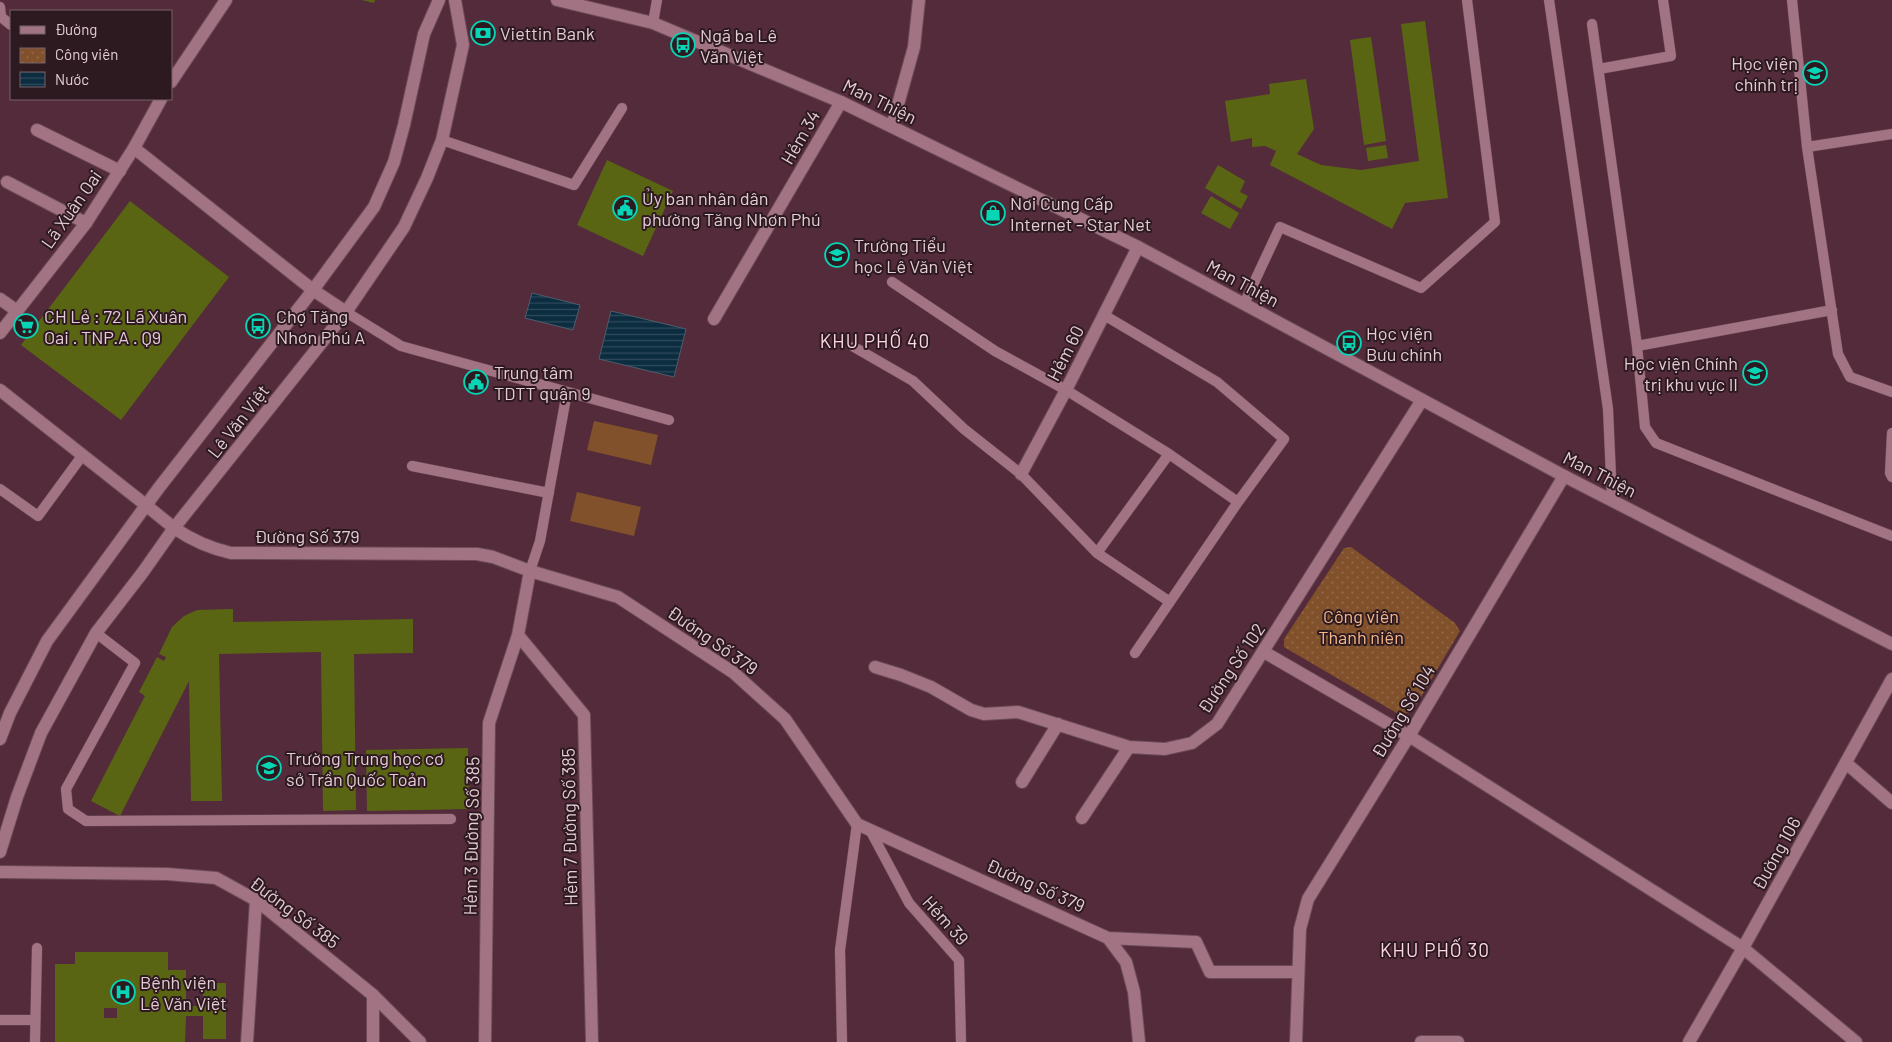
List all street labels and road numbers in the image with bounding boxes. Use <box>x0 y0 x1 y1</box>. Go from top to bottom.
street label: Man Thiện <box>840 74 920 128</box>
street label: Hẻm 34 <box>776 106 824 168</box>
street label: Lã Xuân Oai <box>36 166 106 252</box>
street label: Man Thiện <box>1203 255 1283 311</box>
street label: Hẻm 60 <box>1042 322 1088 384</box>
street label: Lê Văn Việt <box>203 380 273 462</box>
street label: Man Thiện <box>1560 446 1640 502</box>
street label: Đường Số 379 <box>254 525 360 547</box>
street label: Đường Số 379 <box>664 601 762 679</box>
street label: Đường Số 102 <box>1193 619 1269 717</box>
street label: Đường Số 104 <box>1367 661 1439 761</box>
street label: Hẻm 7 Đường Số 385 <box>557 748 581 906</box>
street label: Hẻm 3 Đường Số 385 <box>459 756 483 916</box>
street label: Đường 106 <box>1747 813 1805 893</box>
street label: Đường Số 379 <box>983 854 1089 916</box>
street label: Đường Số 385 <box>246 871 344 953</box>
street label: Hẻm 39 <box>918 891 974 949</box>

